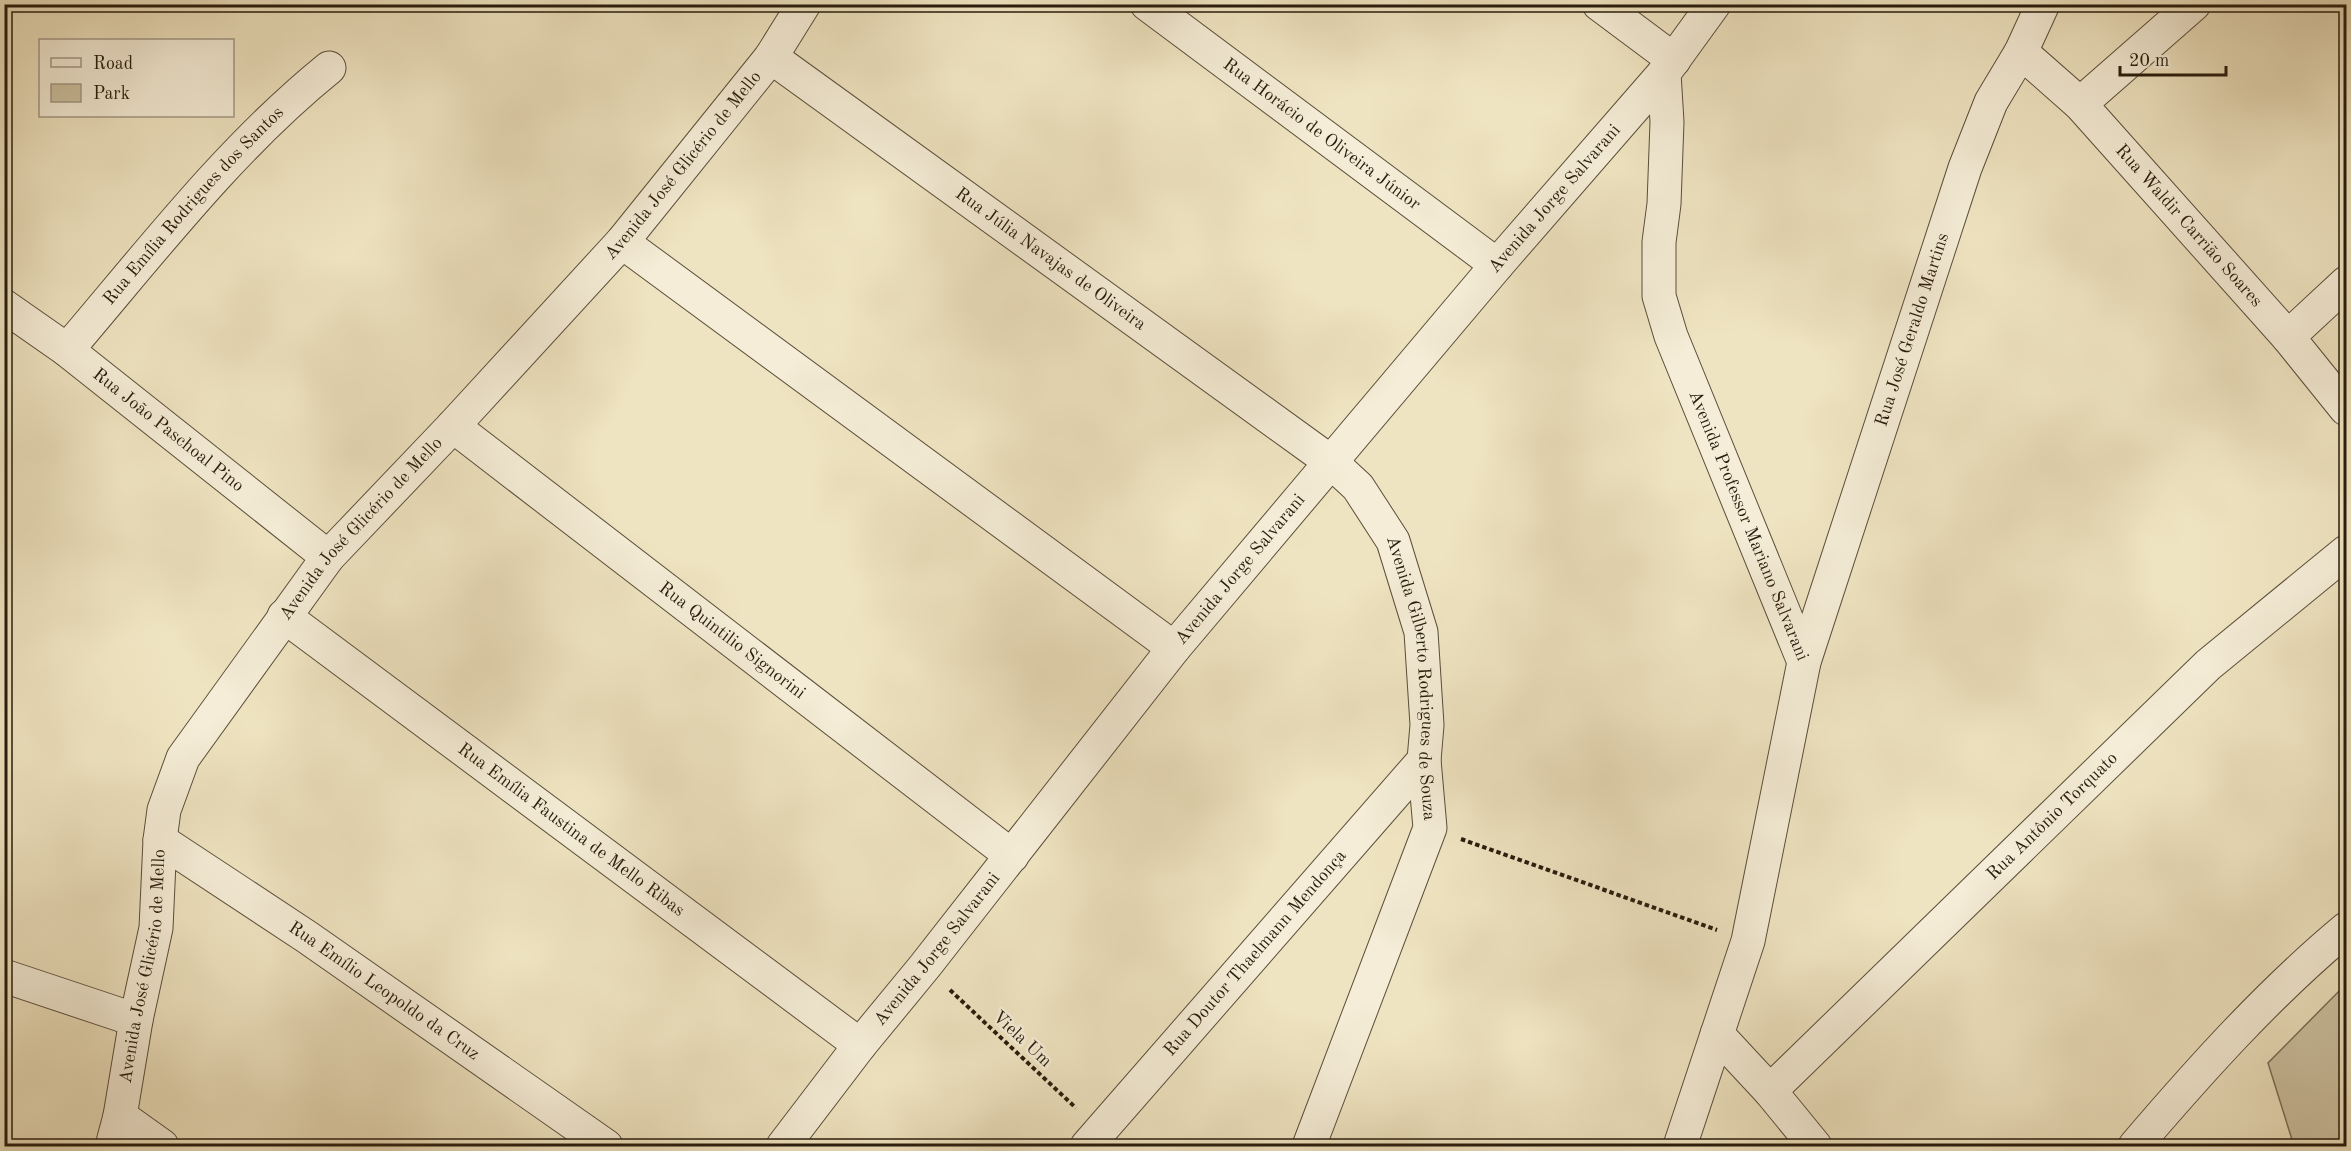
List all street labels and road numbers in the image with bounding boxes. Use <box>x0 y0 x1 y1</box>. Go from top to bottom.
street label: Rua Horácio de Oliveira Júnior <box>1220 55 1424 214</box>
street label: Avenida José Glicério de Mello <box>601 68 765 263</box>
street label: Rua Emília Rodrigues dos Santos <box>100 103 287 308</box>
street label: Avenida Jorge Salvarani <box>1485 121 1624 276</box>
street label: Rua Waldir Carrião Soares <box>2112 141 2266 311</box>
street label: Rua Júlia Navajas de Oliveira <box>952 184 1149 334</box>
street label: Rua José Geraldo Martins <box>1872 231 1952 429</box>
street label: Rua João Paschoal Pino <box>89 365 247 496</box>
street label: Avenida Professor Mariano Salvarani <box>1685 388 1812 663</box>
street label: Avenida José Glicério de Mello <box>276 434 446 624</box>
street label: Avenida Jorge Salvarani <box>1172 491 1309 648</box>
street label: Avenida Gilberto Rodrigues de Souza <box>1383 534 1438 821</box>
street label: Rua Quintilio Signorini <box>655 579 809 703</box>
street label: Rua Emília Faustina de Mello Ribas <box>454 740 688 920</box>
street label: Rua Antônio Torquato <box>1984 749 2121 884</box>
street label: Rua Doutor Thaelmann Mendonça <box>1161 847 1350 1060</box>
street label: Avenida José Glicério de Mello <box>117 848 169 1085</box>
street label: Avenida Jorge Salvarani <box>871 869 1004 1029</box>
street label: Rua Emílio Leopoldo da Cruz <box>285 918 483 1063</box>
street label: Viela Um <box>989 1007 1055 1071</box>

